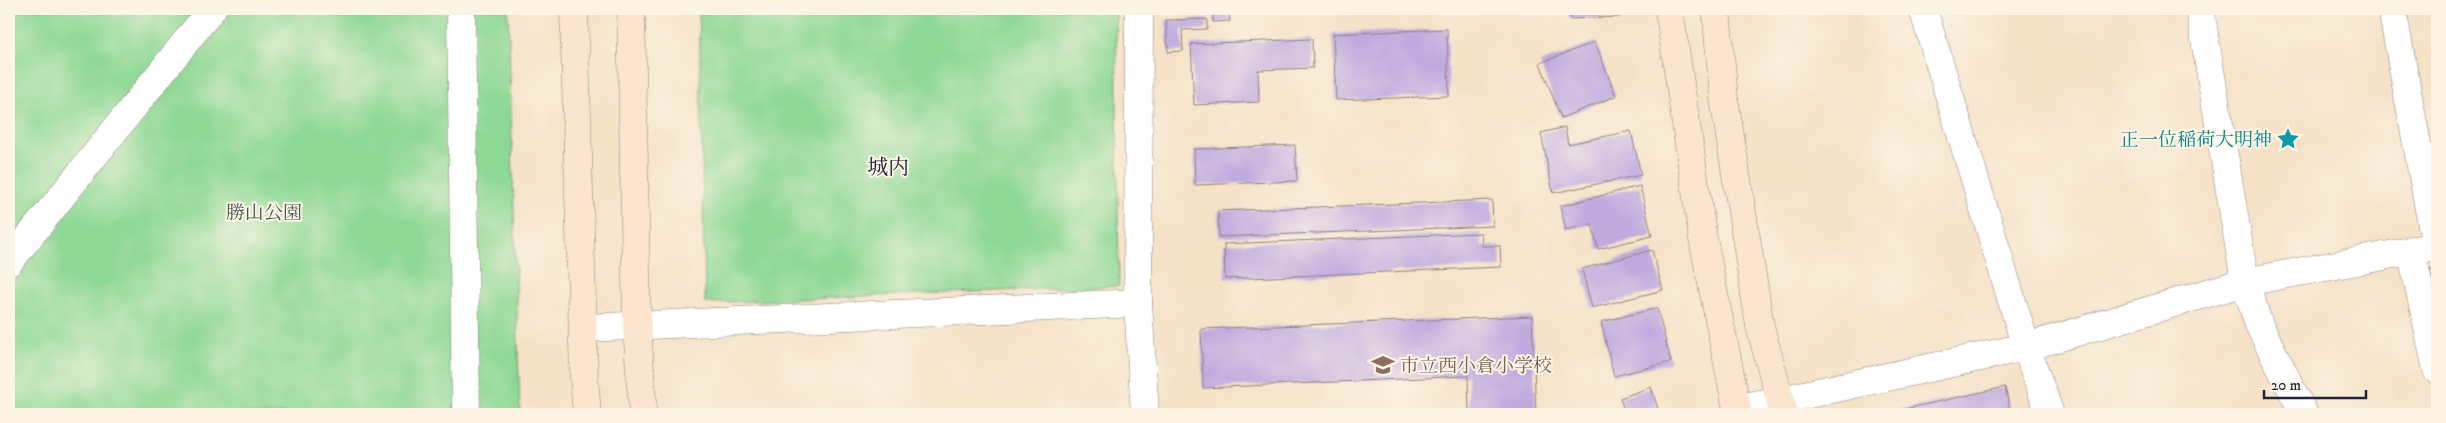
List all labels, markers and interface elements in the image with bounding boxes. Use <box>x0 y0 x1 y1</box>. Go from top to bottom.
place icon: 正一位稲荷大明神 <box>2275 126 2301 152</box>
place label: 正一位稲荷大明神 <box>2120 129 2272 152</box>
district label: 城内 <box>867 155 909 181</box>
park label: 勝山公園 <box>226 202 302 225</box>
school or university icon: 市立西小倉小学校 <box>1370 352 1396 378</box>
place label: 市立西小倉小学校 <box>1400 355 1552 378</box>
scale bar <box>2264 368 2366 400</box>
text: 20 m <box>2271 376 2301 395</box>

